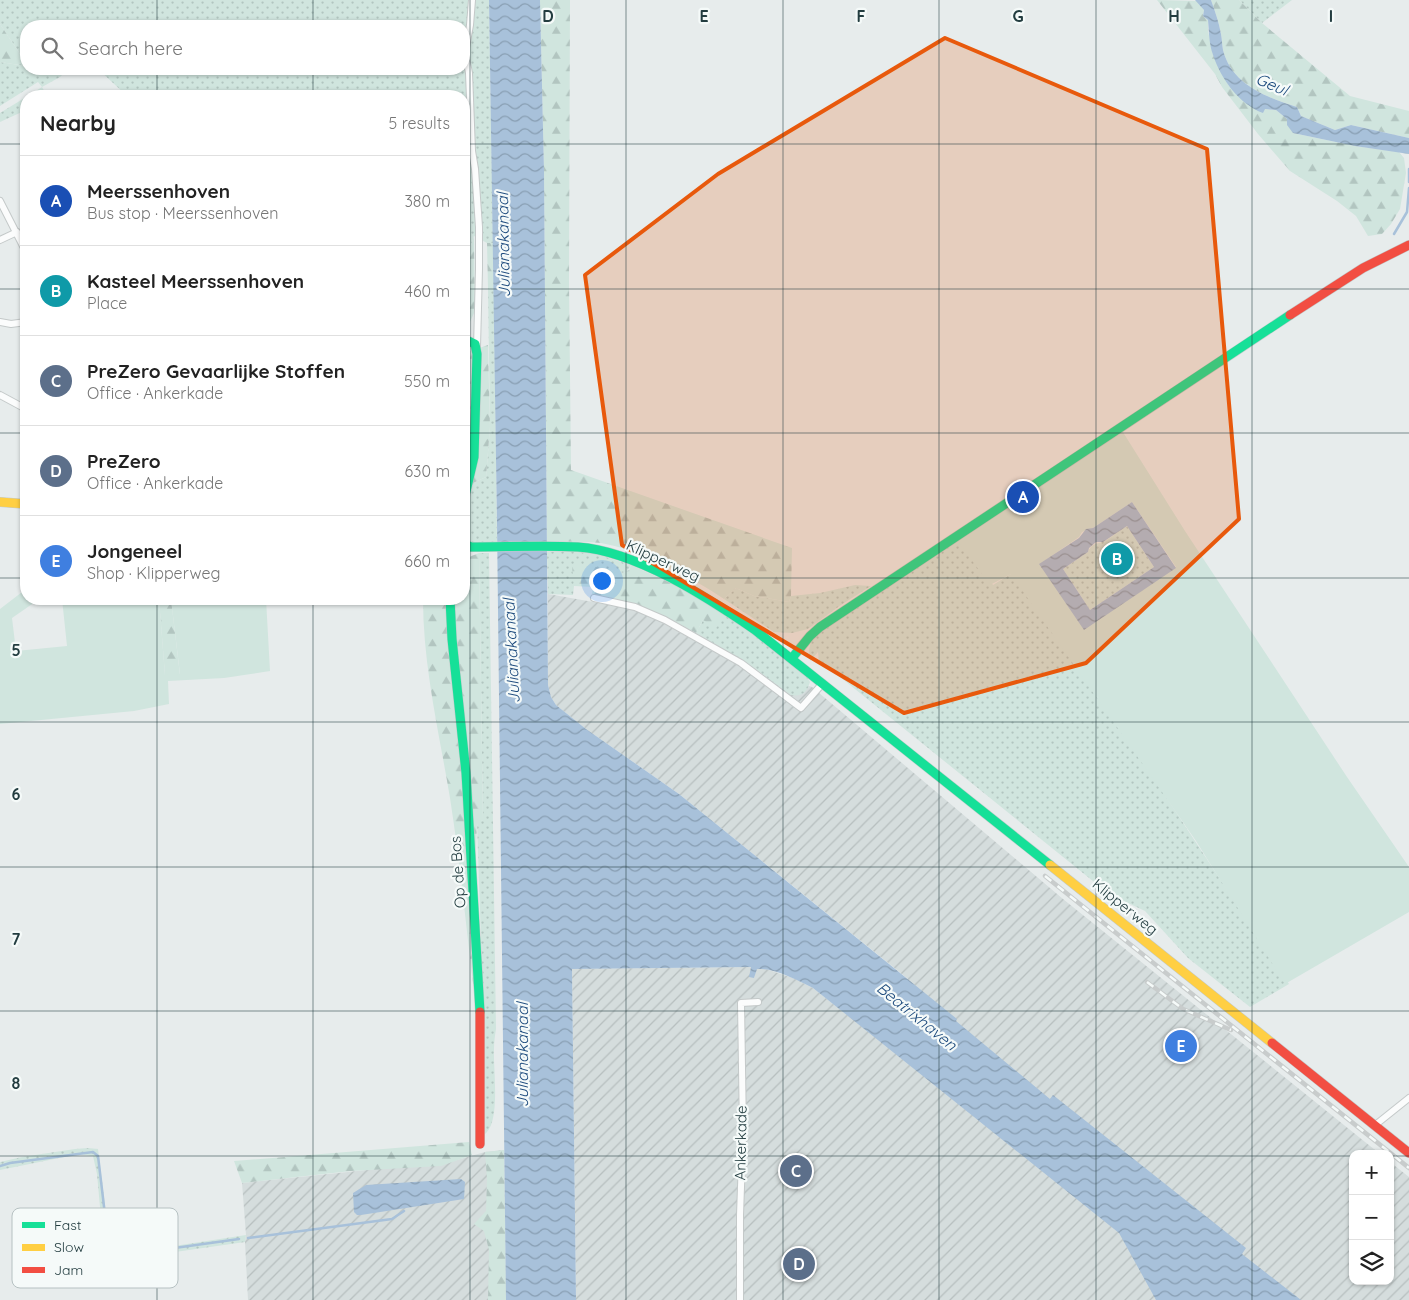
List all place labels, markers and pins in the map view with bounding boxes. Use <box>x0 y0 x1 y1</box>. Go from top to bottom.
pin: A <box>1007 478 1039 516</box>
pin: B <box>1101 540 1133 578</box>
pin: E <box>1165 1027 1197 1065</box>
pin: C <box>780 1152 812 1190</box>
pin: D <box>783 1245 815 1283</box>

